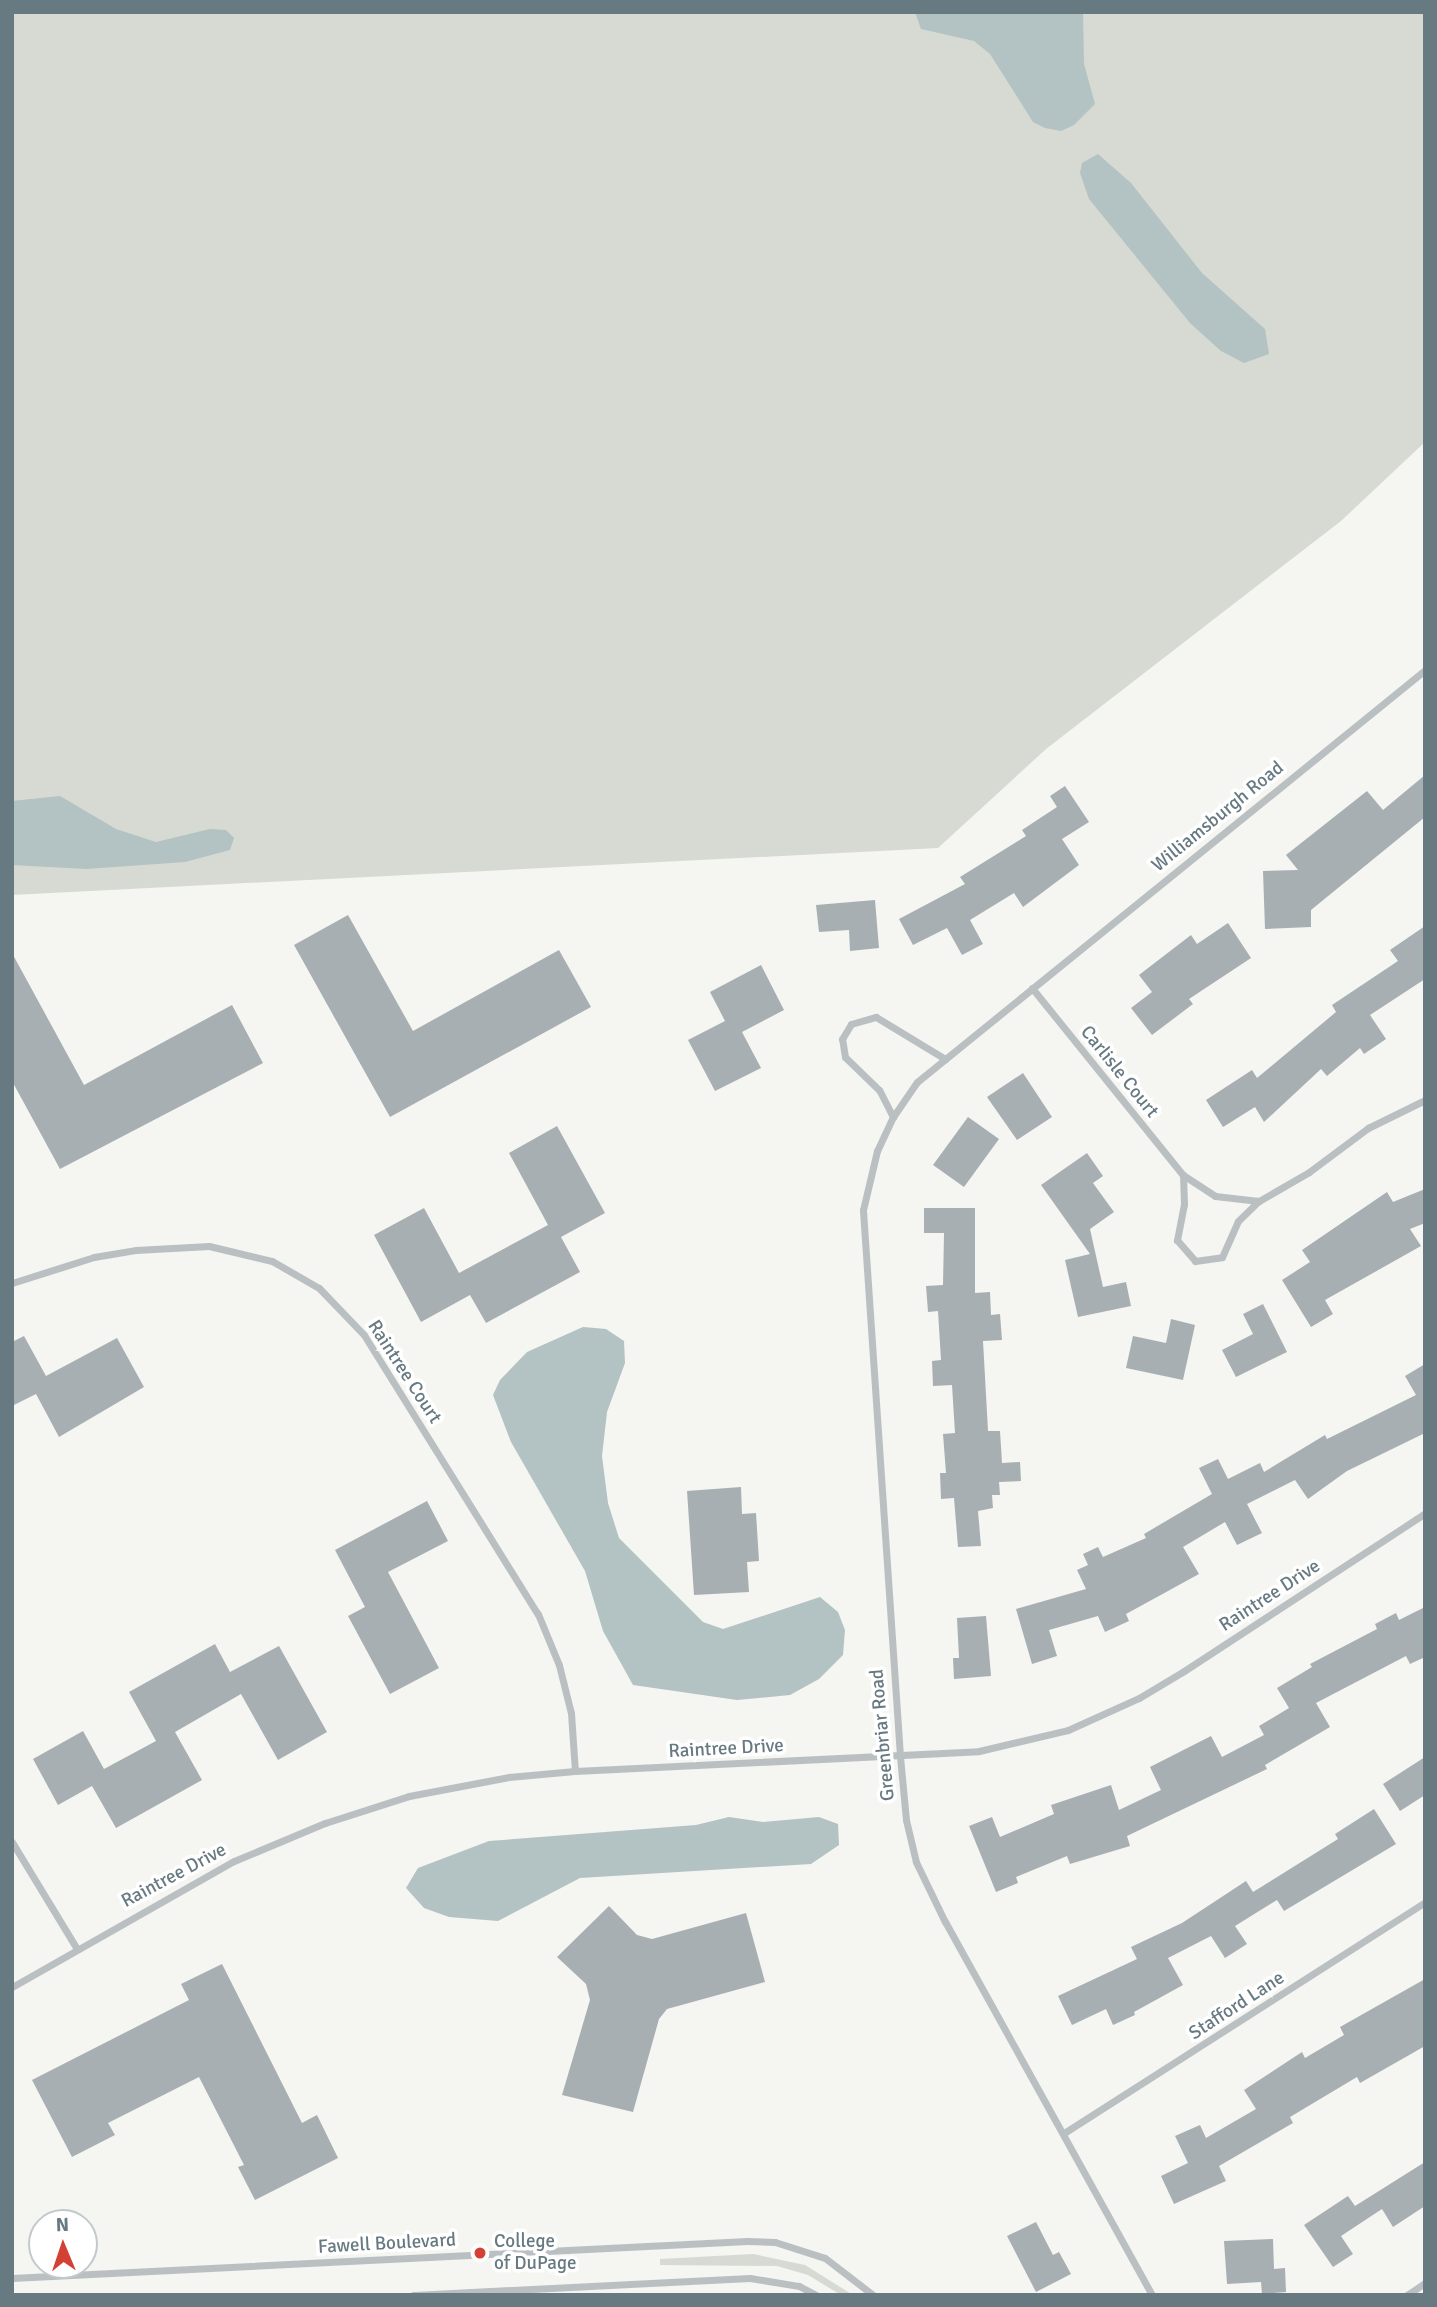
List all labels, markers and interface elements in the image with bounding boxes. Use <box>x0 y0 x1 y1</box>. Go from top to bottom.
street label: Williamsburgh Road <box>1148 757 1288 877</box>
street label: Carlisle Court <box>1075 1021 1163 1123</box>
street label: Raintree Court <box>362 1316 446 1428</box>
street label: Raintree Drive <box>1215 1555 1325 1637</box>
street label: Greenbriar Road <box>866 1668 900 1802</box>
street label: Raintree Drive <box>668 1735 784 1763</box>
street label: Raintree Drive <box>118 1839 230 1913</box>
street label: Stafford Lane <box>1185 1967 1289 2045</box>
north arrow <box>28 2209 98 2279</box>
text: N <box>55 2213 69 2237</box>
street label: Fawell Boulevard <box>317 2229 457 2259</box>
place label: College of DuPage <box>494 2231 576 2275</box>
marker: College of DuPage <box>472 2245 488 2261</box>

